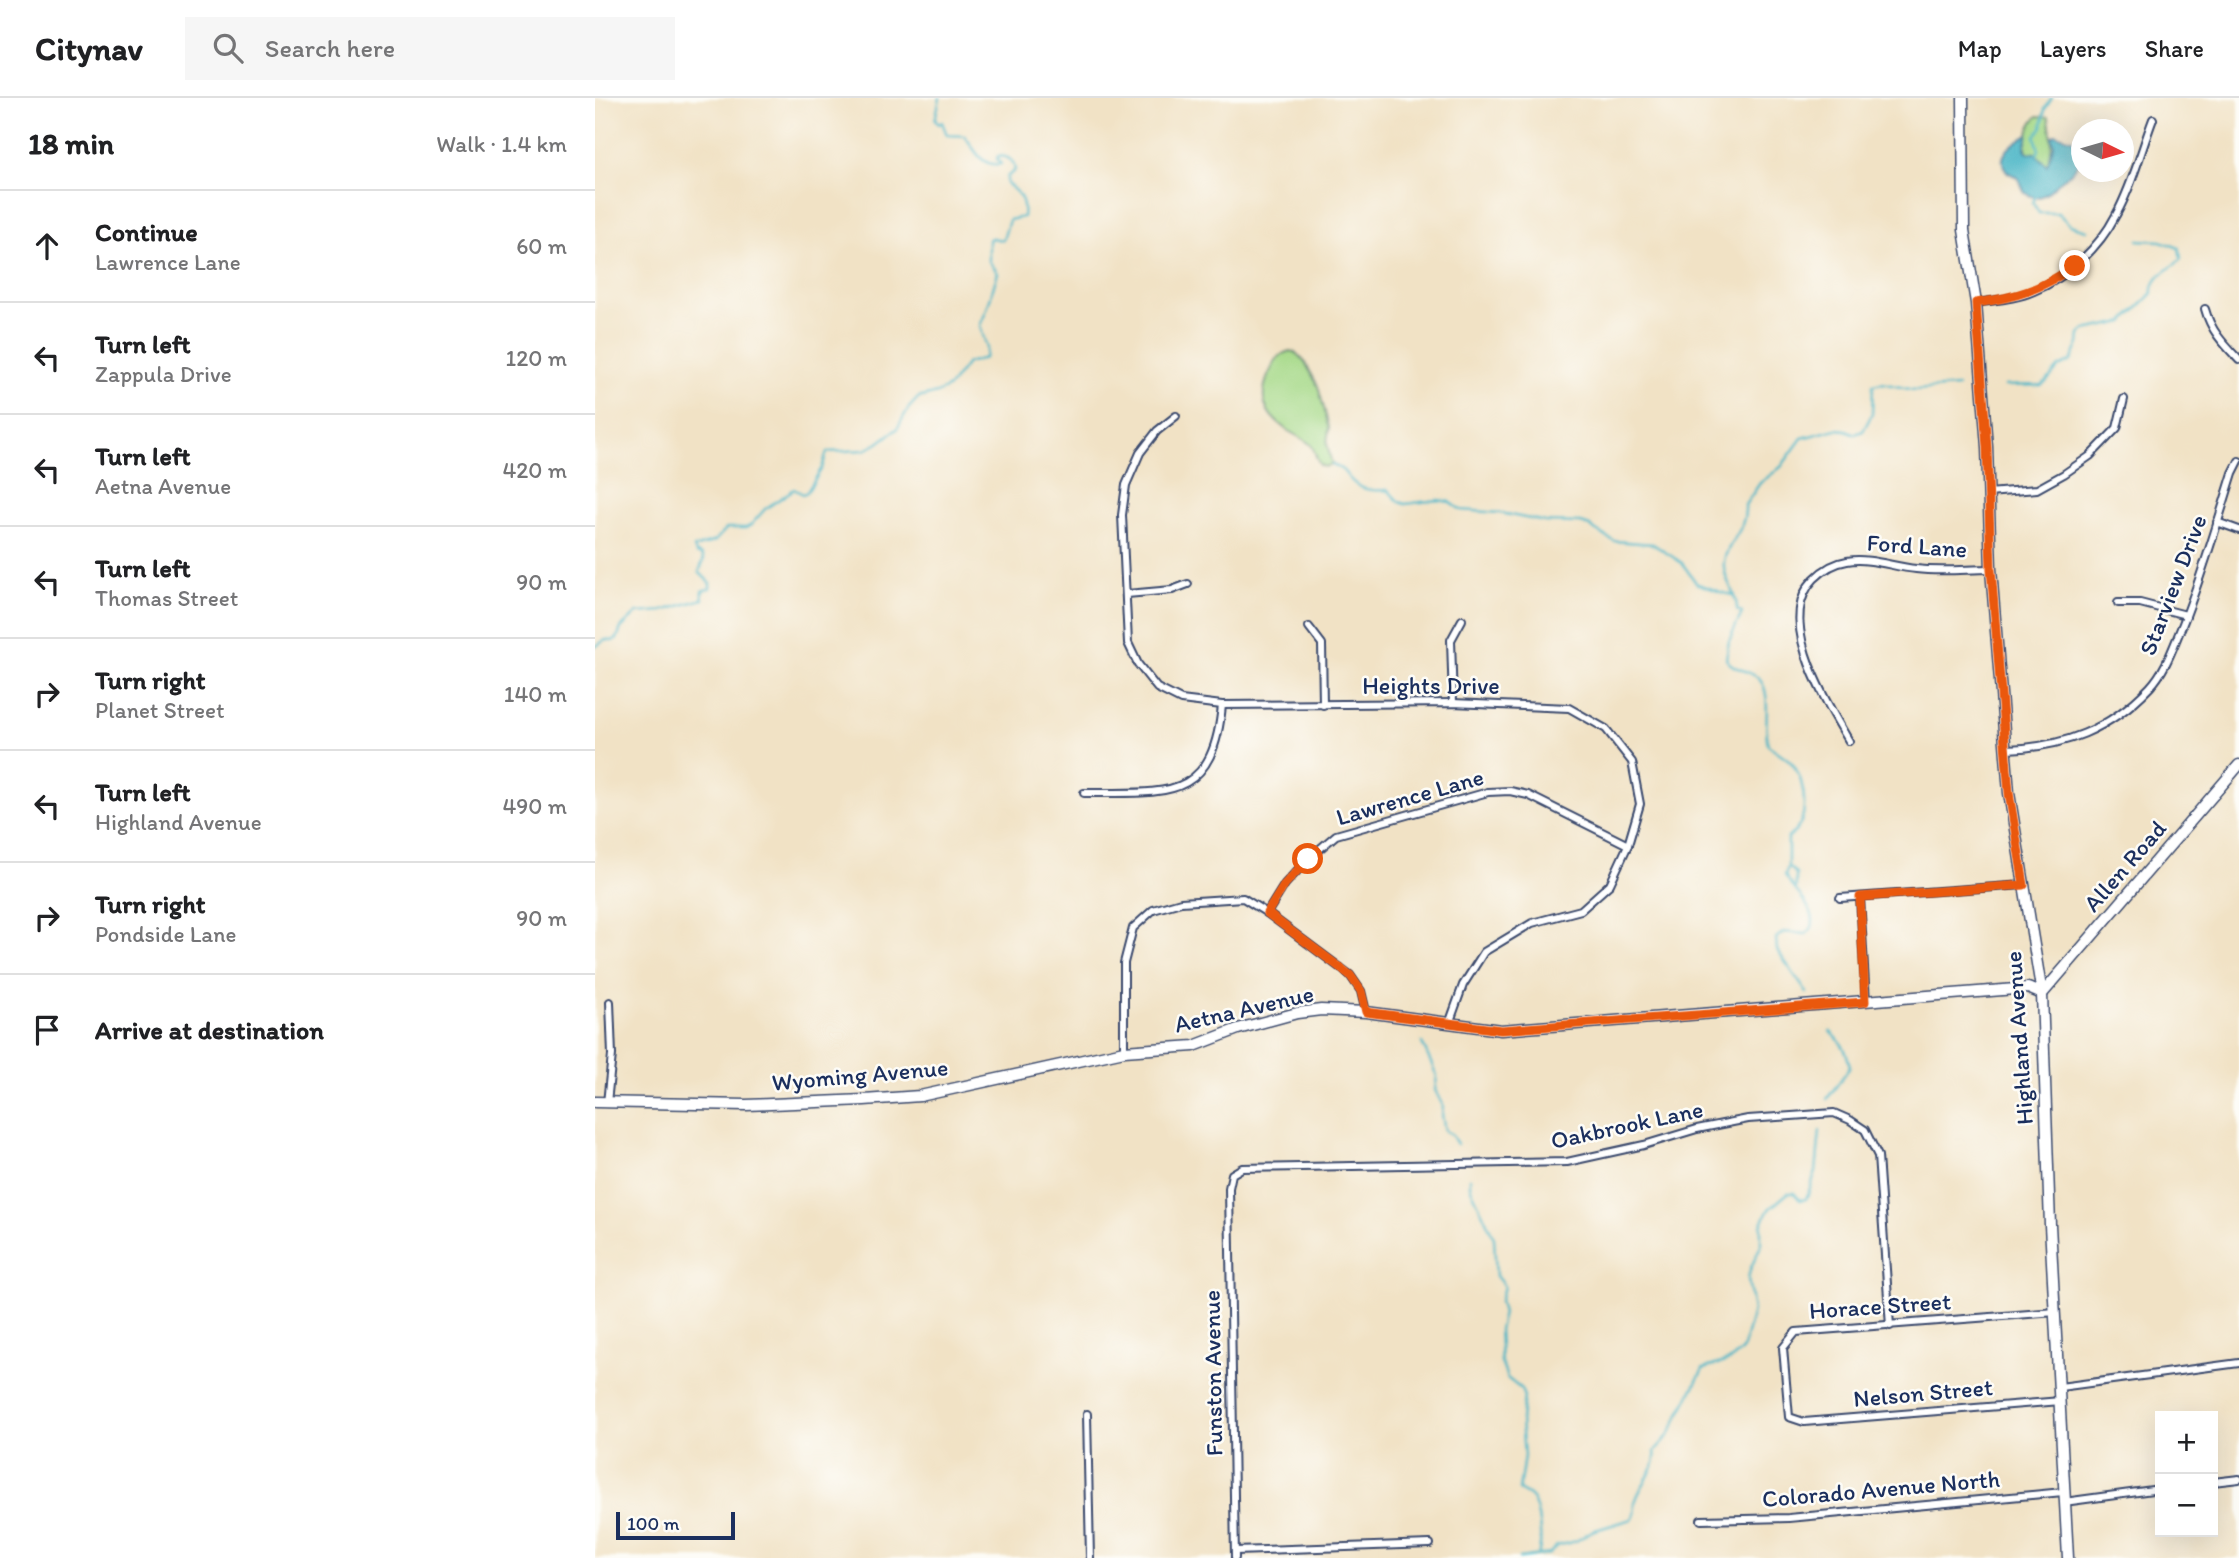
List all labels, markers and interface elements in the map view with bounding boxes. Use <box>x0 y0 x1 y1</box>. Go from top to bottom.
search box <box>185 17 675 80</box>
text: Citynav <box>35 29 143 68</box>
icon: search <box>209 29 247 67</box>
text: Search here <box>265 32 395 64</box>
text: Map <box>1958 34 2002 63</box>
text: Layers <box>2040 34 2107 63</box>
text: Share <box>2145 34 2204 63</box>
north arrow <box>2071 119 2134 182</box>
text: 18 min <box>28 125 114 162</box>
text: Walk · 1.4 km <box>436 130 567 158</box>
text: Continue <box>95 216 198 248</box>
icon: ahead <box>28 227 66 265</box>
text: 60 m <box>516 232 567 260</box>
text: Lawrence Lane <box>95 248 241 276</box>
route end <box>2059 250 2090 281</box>
text: Turn left <box>95 328 191 360</box>
icon: left <box>28 339 66 377</box>
text: 120 m <box>506 344 567 372</box>
text: Zappula Drive <box>95 360 232 388</box>
text: Turn left <box>95 440 191 472</box>
icon: left <box>28 451 66 489</box>
text: 420 m <box>502 456 567 484</box>
text: Aetna Avenue <box>95 472 231 500</box>
street label: Starview Drive <box>2132 510 2213 659</box>
street label: Ford Lane <box>1866 528 1968 563</box>
text: Turn left <box>95 552 191 584</box>
icon: left <box>28 563 66 601</box>
text: 90 m <box>516 568 567 596</box>
text: Thomas Street <box>95 584 238 612</box>
text: Turn right <box>95 664 206 696</box>
street label: Heights Drive <box>1362 671 1500 700</box>
icon: right <box>28 675 66 713</box>
text: 140 m <box>504 680 567 708</box>
text: Planet Street <box>95 696 225 724</box>
street label: Lawrence Lane <box>1333 762 1487 831</box>
text: Turn left <box>95 776 191 808</box>
icon: left <box>28 787 66 825</box>
text: 490 m <box>502 792 567 820</box>
text: Highland Avenue <box>95 808 262 836</box>
street label: Allen Road <box>2077 814 2172 917</box>
route start <box>1292 843 1323 874</box>
text: Turn right <box>95 888 206 920</box>
icon: right <box>28 899 66 937</box>
text: 90 m <box>516 904 567 932</box>
text: Pondside Lane <box>95 920 237 948</box>
street label: Highland Avenue <box>1998 950 2039 1126</box>
street label: Aetna Avenue <box>1171 978 1316 1039</box>
icon: arrive <box>28 1011 66 1049</box>
text: Arrive at destination <box>95 1014 324 1046</box>
street label: Wyoming Avenue <box>771 1052 949 1097</box>
street label: Oakbrook Lane <box>1548 1094 1706 1155</box>
street label: Horace Street <box>1808 1286 1952 1325</box>
street label: Funston Avenue <box>1197 1290 1228 1456</box>
street label: Nelson Street <box>1852 1372 1994 1413</box>
map controls <box>2155 1411 2218 1537</box>
button: + <box>2155 1411 2218 1474</box>
street label: Colorado Avenue North <box>1761 1464 2001 1513</box>
button: − <box>2155 1474 2218 1537</box>
scale bar <box>616 1509 735 1541</box>
text: 100 m <box>627 1512 679 1535</box>

